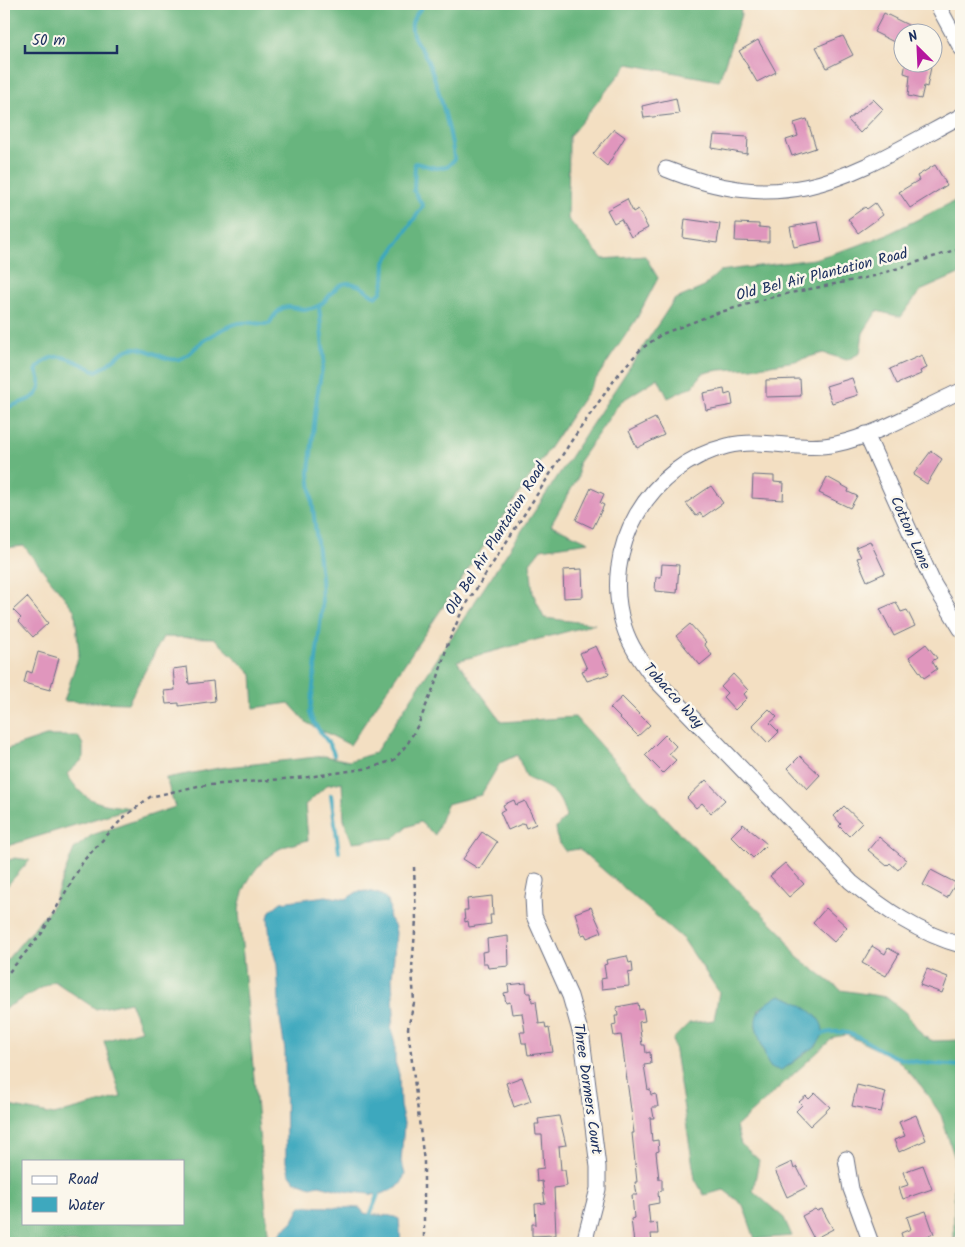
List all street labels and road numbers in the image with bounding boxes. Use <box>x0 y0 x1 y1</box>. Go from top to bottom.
street label: Old Bel Air Plantation Road <box>734 242 911 308</box>
street label: Old Bel Air Plantation Road <box>439 458 553 620</box>
street label: Cotton Lane <box>883 492 937 574</box>
street label: Tobacco Way <box>637 658 710 735</box>
street label: Three Dormers Court <box>566 1022 608 1156</box>

